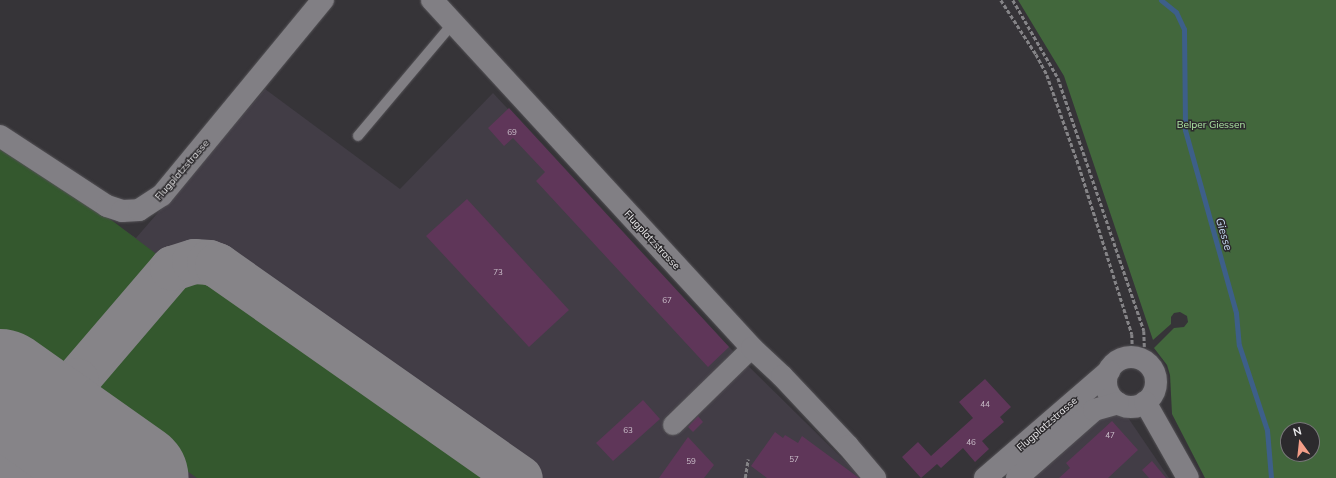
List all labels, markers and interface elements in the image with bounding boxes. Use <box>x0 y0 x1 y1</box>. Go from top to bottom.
park label: Belper Giessen <box>1177 119 1245 131</box>
house number: 69 <box>507 128 517 138</box>
street label: Flugplatzstrasse <box>152 137 212 203</box>
street label: Flugplatzstrasse <box>622 208 682 272</box>
water label: Giesse <box>1213 216 1235 252</box>
house number: 73 <box>493 268 503 278</box>
house number: 67 <box>662 296 672 306</box>
street label: Flugplatzstrasse <box>1014 394 1080 454</box>
house number: 44 <box>980 400 990 410</box>
north arrow <box>1280 422 1320 462</box>
text: N <box>1291 424 1303 439</box>
house number: 63 <box>623 426 633 436</box>
house number: 47 <box>1105 431 1115 441</box>
house number: 46 <box>966 438 976 448</box>
house number: 57 <box>789 455 799 465</box>
house number: 59 <box>686 457 696 467</box>

